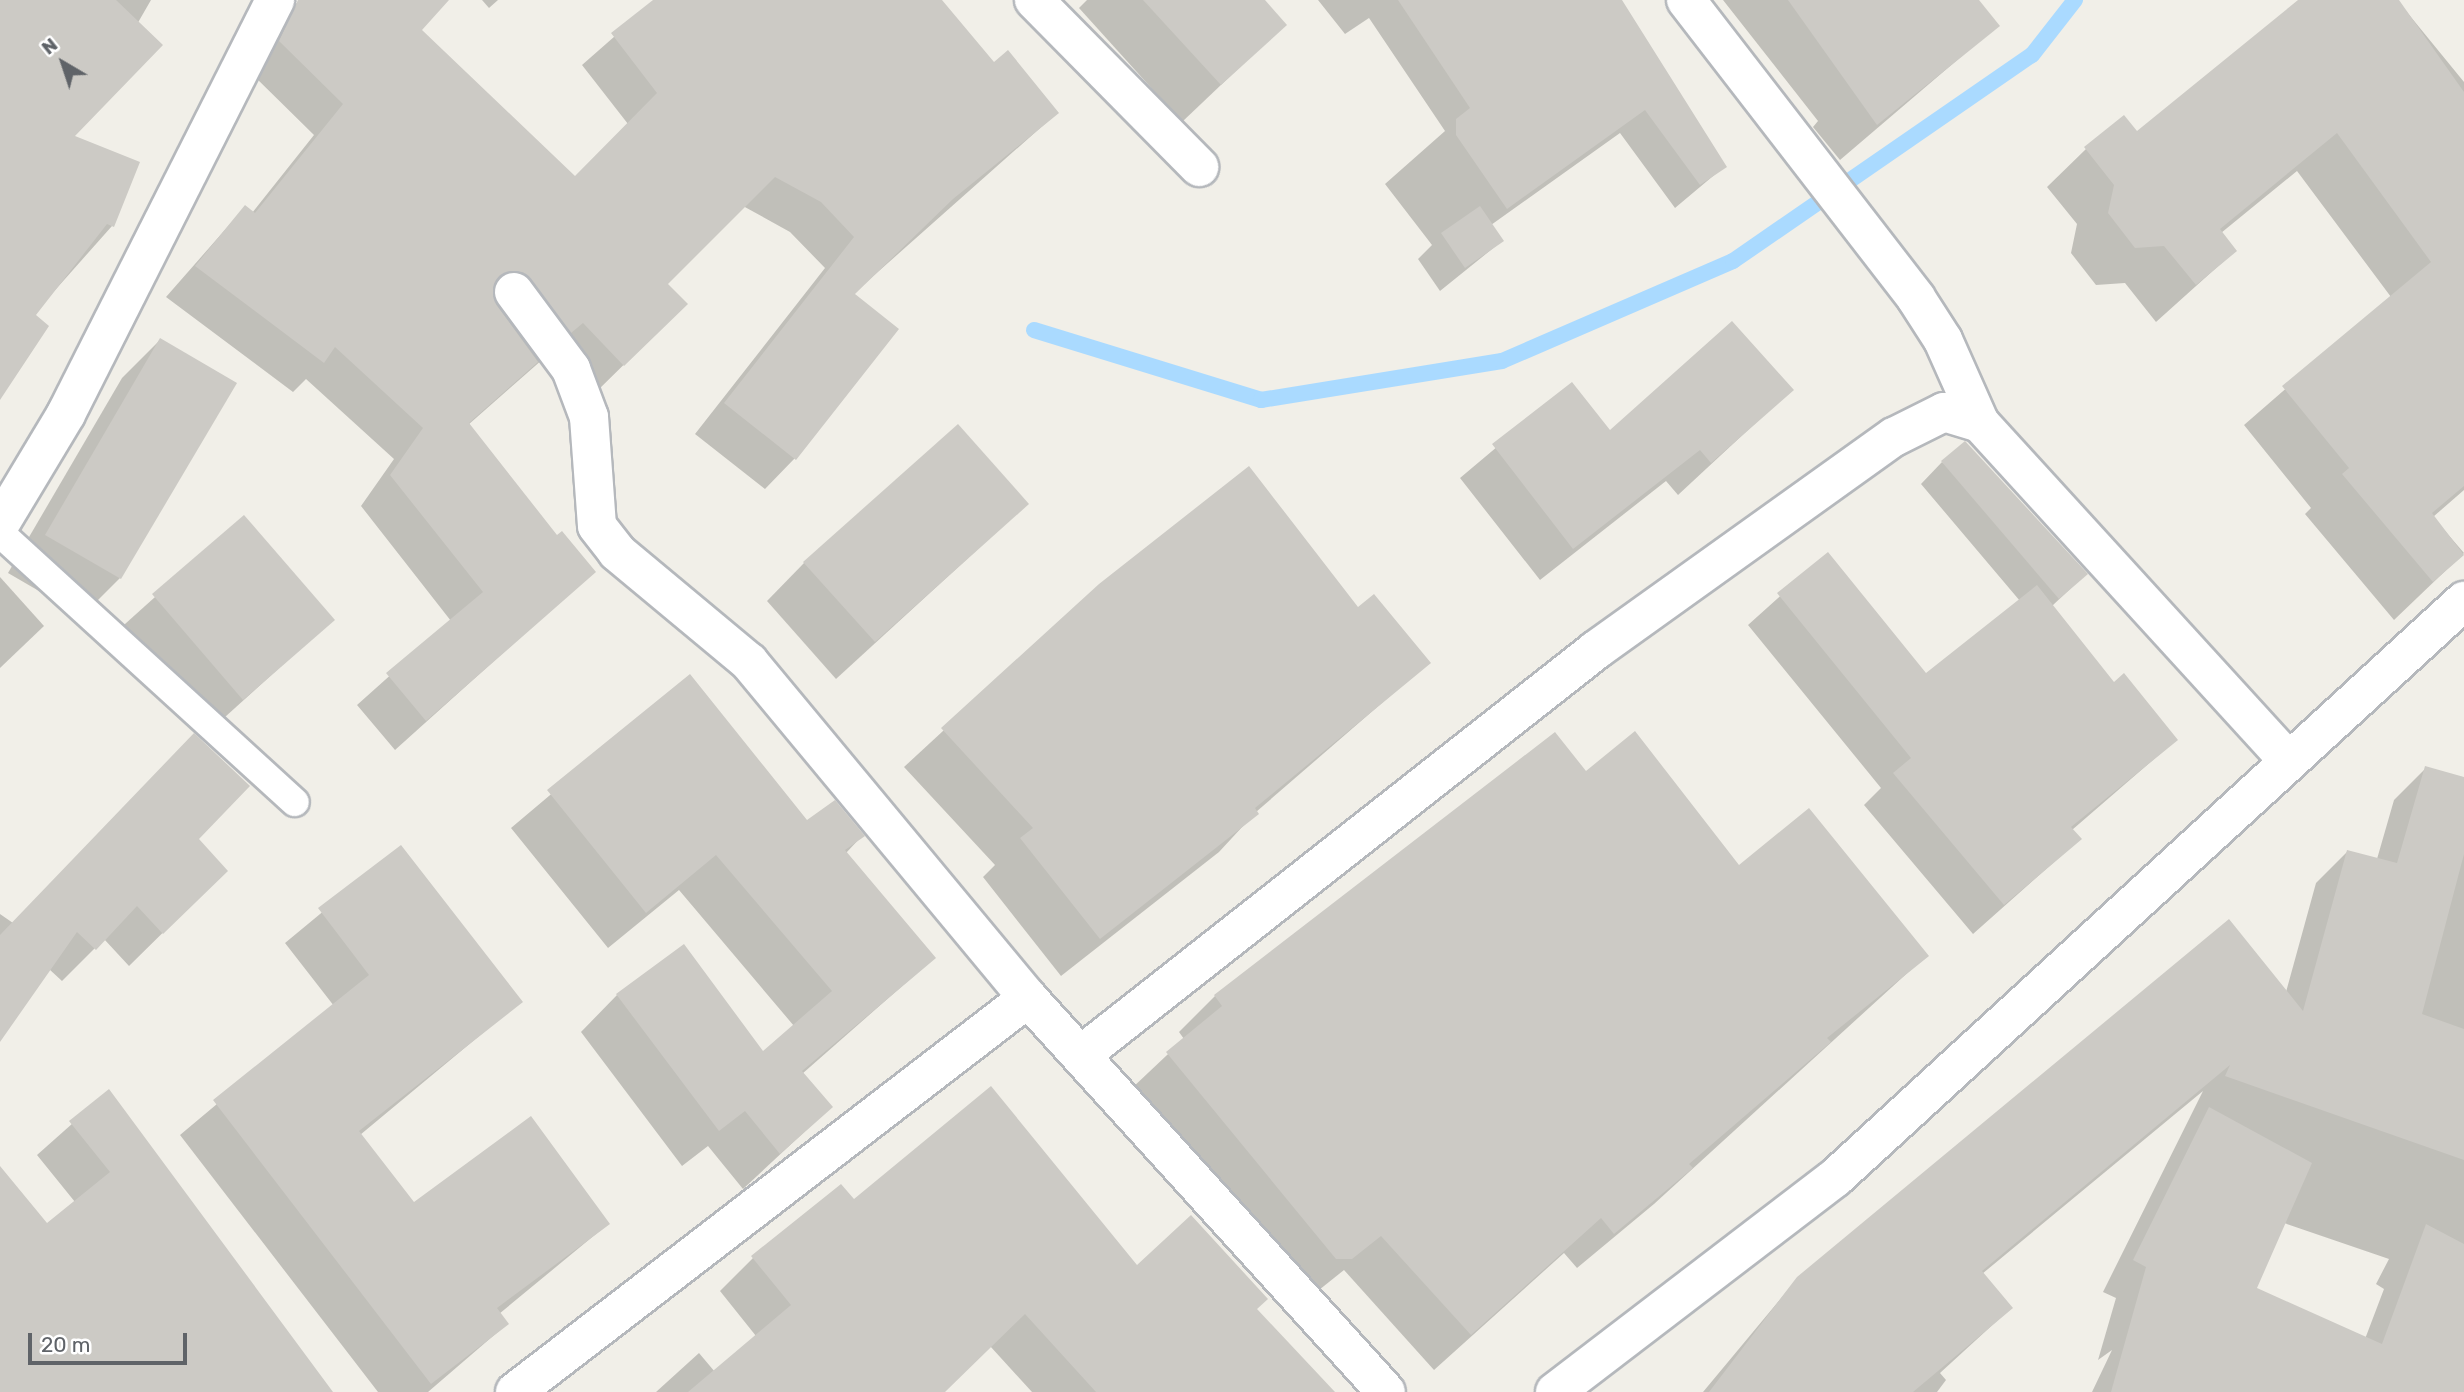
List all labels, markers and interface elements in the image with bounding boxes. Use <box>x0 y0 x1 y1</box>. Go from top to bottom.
north arrow <box>28 28 98 98</box>
text: N <box>37 33 62 60</box>
scale bar <box>32 1318 191 1362</box>
text: 20 m <box>41 1332 90 1357</box>

